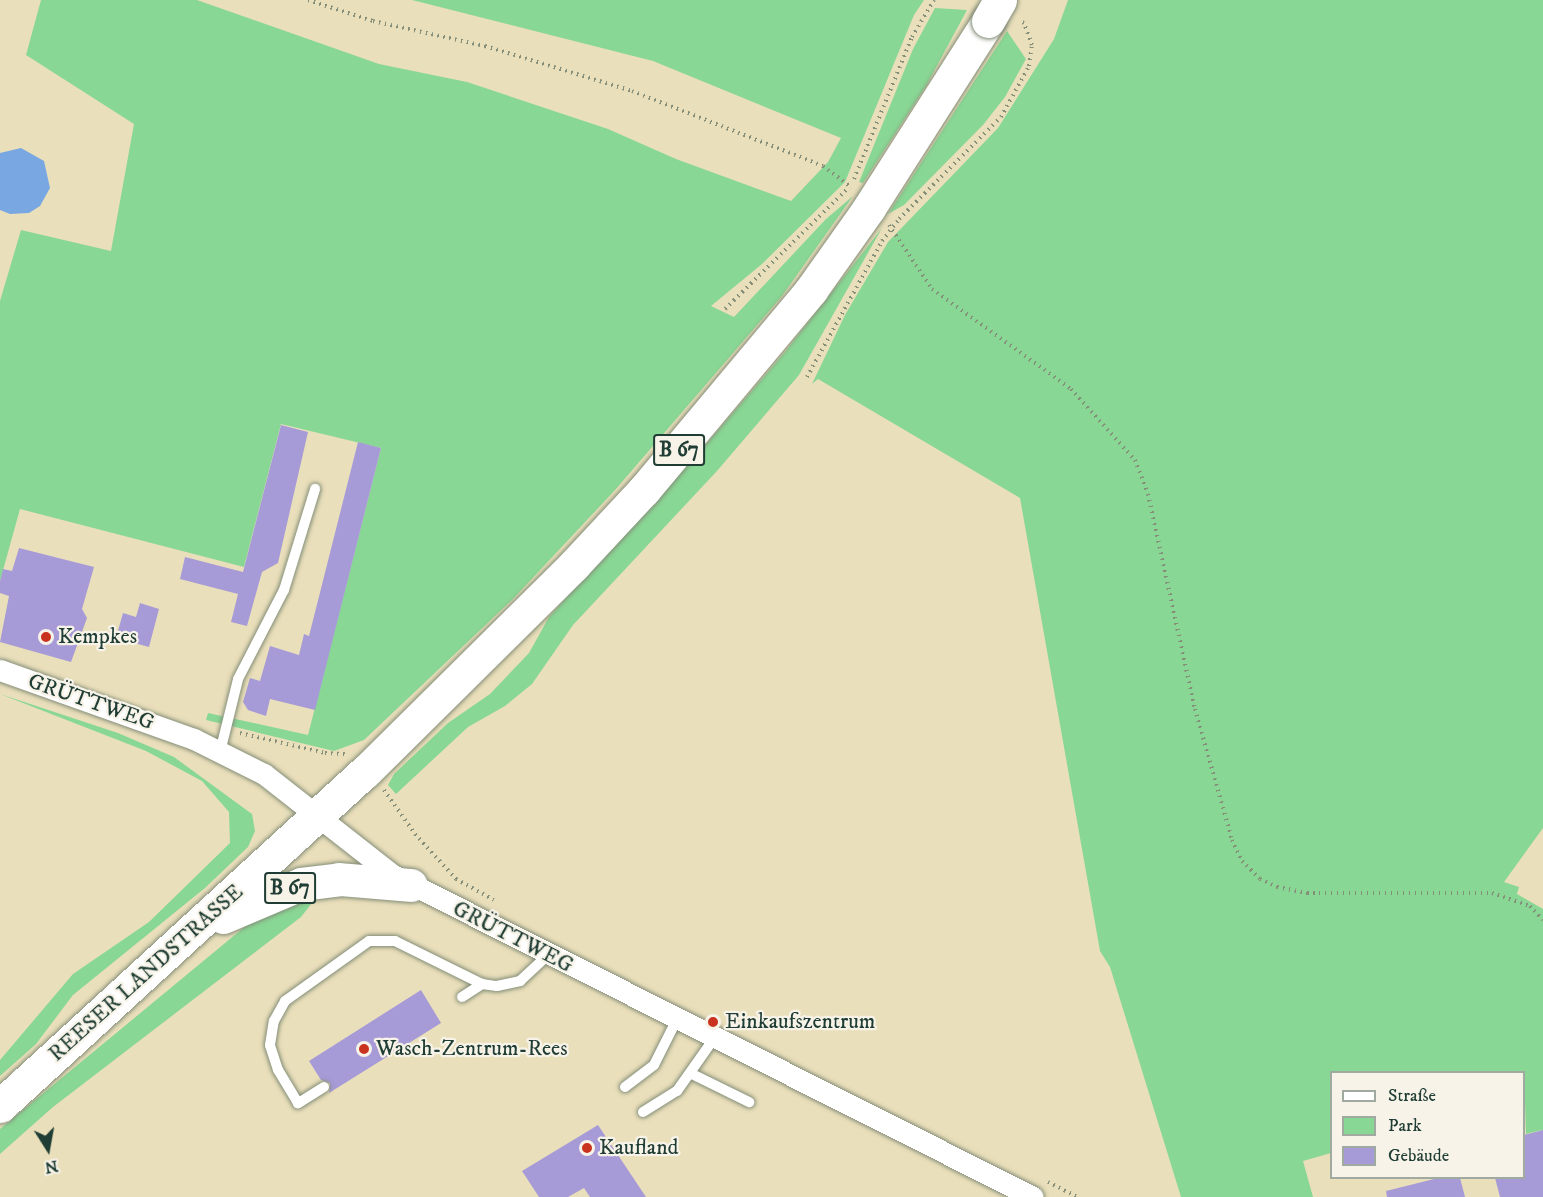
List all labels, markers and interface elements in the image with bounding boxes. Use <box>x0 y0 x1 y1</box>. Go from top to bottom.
road number: B 67 <box>652 432 706 468</box>
place label: Kempkes <box>58 624 137 650</box>
marker: Kempkes <box>39 630 53 644</box>
street label: GRÜTTWEG <box>24 668 158 736</box>
road number: B 67 <box>263 870 317 906</box>
street label: REESER LANDSTRASSE <box>43 879 249 1067</box>
street label: GRÜTTWEG <box>448 895 578 979</box>
place label: Einkaufszentrum <box>725 1009 875 1035</box>
marker: Einkaufszentrum <box>706 1015 720 1029</box>
place label: Wasch-Zentrum-Rees <box>376 1036 568 1062</box>
marker: Wasch-Zentrum-Rees <box>357 1042 371 1056</box>
legend <box>1330 1071 1525 1179</box>
text: Straße <box>1388 1085 1436 1107</box>
text: Park <box>1388 1115 1422 1137</box>
north arrow <box>18 1119 78 1179</box>
place label: Kaufland <box>599 1135 679 1161</box>
marker: Kaufland <box>580 1141 594 1155</box>
text: Gebäude <box>1388 1145 1449 1167</box>
text: N <box>43 1156 60 1178</box>

